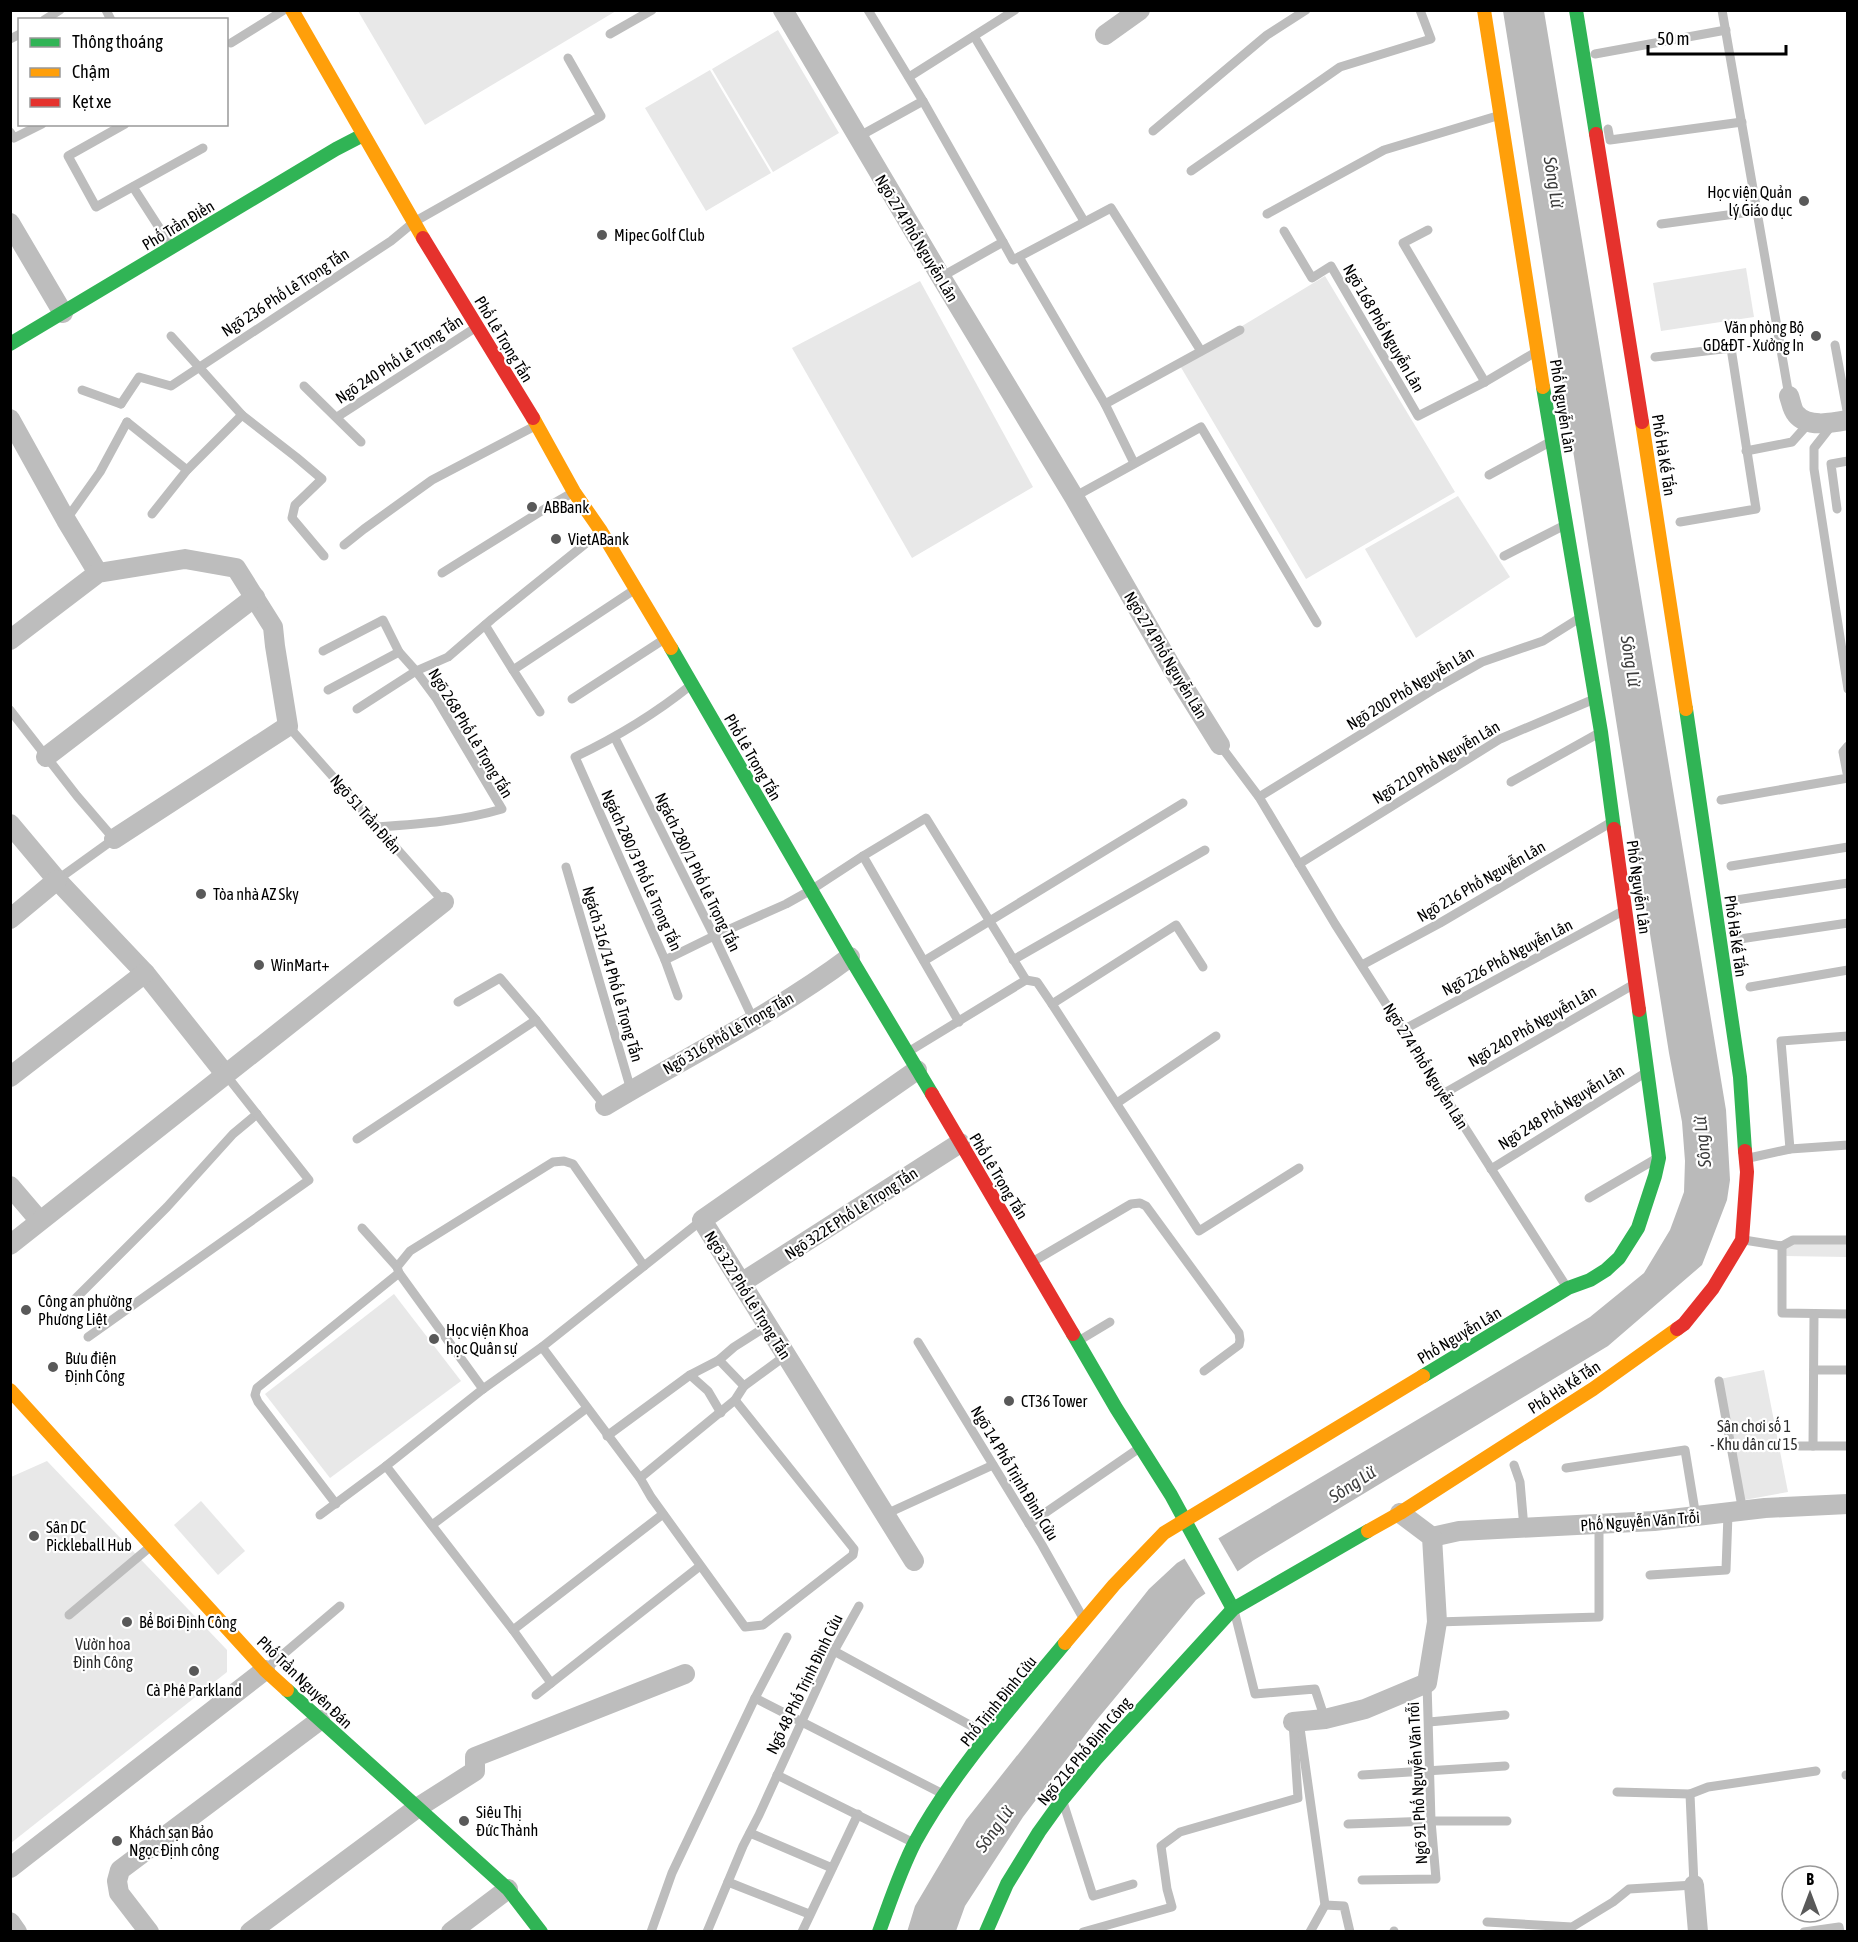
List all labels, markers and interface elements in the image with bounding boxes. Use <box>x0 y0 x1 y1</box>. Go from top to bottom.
legend <box>18 18 228 126</box>
scale bar <box>1648 18 1786 56</box>
text: 50 m <box>1657 28 1689 49</box>
text: Thông thoáng <box>72 31 163 52</box>
text: Chậm <box>72 61 110 82</box>
text: Kẹt xe <box>72 91 112 112</box>
water label: Sông Lừ <box>1539 154 1569 210</box>
street label: Ngõ 274 Phố Nguyễn Lân <box>871 171 963 305</box>
place label: Học viện Quản lý Giáo dục <box>1707 183 1792 220</box>
marker: Học viện Quản lý Giáo dục <box>1797 194 1811 208</box>
street label: Phố Trần Điền <box>138 196 217 254</box>
place label: Mipec Golf Club <box>614 226 705 245</box>
marker: Mipec Golf Club <box>595 228 609 242</box>
street label: Ngõ 236 Phố Lê Trọng Tấn <box>218 243 352 341</box>
street label: Ngõ 168 Phố Nguyễn Lân <box>1339 260 1429 396</box>
street label: Phố Lê Trọng Tấn <box>470 292 538 386</box>
street label: Ngõ 240 Phố Lê Trọng Tấn <box>332 310 466 408</box>
place label: Văn phòng Bộ GD&ĐT - Xưởng In <box>1703 318 1804 355</box>
marker: Văn phòng Bộ GD&ĐT - Xưởng In <box>1809 329 1823 343</box>
street label: Phố Nguyễn Lân <box>1546 358 1580 454</box>
street label: Phố Hà Kế Tấn <box>1649 413 1680 497</box>
place label: ABBank <box>544 498 589 516</box>
marker: ABBank <box>525 500 539 514</box>
place label: VietABank <box>568 530 629 548</box>
marker: VietABank <box>549 532 563 546</box>
street label: Ngõ 274 Phố Nguyễn Lân <box>1120 588 1212 722</box>
water label: Sông Lừ <box>1616 633 1646 689</box>
street label: Ngõ 200 Phố Nguyễn Lân <box>1343 642 1477 734</box>
street label: Ngõ 268 Phố Lê Trọng Tấn <box>424 665 518 801</box>
street label: Phố Lê Trọng Tấn <box>720 710 786 804</box>
street label: Ngõ 210 Phố Nguyễn Lân <box>1369 716 1503 808</box>
street label: Ngõ 51 Trần Điền <box>326 770 406 858</box>
street label: Ngách 280/3 Phố Lê Trọng Tấn <box>597 786 687 954</box>
street label: Ngách 280/1 Phố Lê Trọng Tấn <box>651 789 745 955</box>
street label: Ngõ 216 Phố Nguyễn Lân <box>1413 836 1549 926</box>
street label: Phố Nguyễn Lân <box>1623 839 1655 935</box>
street label: Ngách 316/14 Phố Lê Trọng Tấn <box>578 884 648 1064</box>
place label: Tòa nhà AZ Sky <box>213 885 299 904</box>
marker: Tòa nhà AZ Sky <box>194 887 208 901</box>
street label: Phố Hà Kế Tấn <box>1721 894 1752 978</box>
street label: Ngõ 226 Phố Nguyễn Lân <box>1438 914 1576 1000</box>
place label: WinMart+ <box>271 956 330 974</box>
marker: WinMart+ <box>252 958 266 972</box>
street label: Ngõ 240 Phố Nguyễn Lân <box>1464 981 1600 1071</box>
street label: Ngõ 316 Phố Lê Trọng Tấn <box>659 987 797 1079</box>
street label: Ngõ 274 Phố Nguyễn Lân <box>1379 999 1473 1133</box>
street label: Ngõ 248 Phố Nguyễn Lân <box>1494 1060 1628 1154</box>
water label: Sông Lừ <box>1689 1114 1715 1170</box>
street label: Phố Lê Trọng Tấn <box>965 1129 1033 1223</box>
street label: Ngõ 322E Phố Lê Trọng Tấn <box>781 1163 921 1263</box>
street label: Ngõ 322 Phố Lê Trọng Tấn <box>700 1227 796 1363</box>
place label: Công an phường Phương Liệt <box>38 1292 132 1329</box>
street label: Phố Nguyễn Lân <box>1413 1302 1505 1368</box>
marker: Công an phường Phương Liệt <box>19 1303 33 1317</box>
place label: Học viện Khoa học Quân sự <box>446 1321 529 1357</box>
marker: Học viện Khoa học Quân sự <box>427 1332 441 1346</box>
place label: Bưu điện Định Công <box>65 1349 125 1386</box>
street label: Phố Hà Kế Tấn <box>1524 1356 1603 1417</box>
marker: Bưu điện Định Công <box>46 1360 60 1374</box>
place label: CT36 Tower <box>1021 1392 1088 1410</box>
marker: CT36 Tower <box>1002 1394 1016 1408</box>
street label: Ngõ 14 Phố Trịnh Đình Cửu <box>967 1402 1063 1544</box>
park label: Sân chơi số 1 - Khu dân cư 15 <box>1710 1416 1798 1453</box>
water label: Sông Lừ <box>1324 1460 1380 1507</box>
street label: Phố Nguyễn Văn Trỗi <box>1580 1507 1700 1535</box>
place label: Sân DC Pickleball Hub <box>46 1518 132 1554</box>
marker: Sân DC Pickleball Hub <box>27 1529 41 1543</box>
street label: Ngõ 48 Phố Trịnh Đình Cửu <box>761 1611 847 1757</box>
place label: Bể Bơi Định Công <box>139 1612 237 1632</box>
marker: Bể Bơi Định Công <box>120 1615 134 1629</box>
street label: Phố Trần Nguyên Đán <box>253 1631 357 1733</box>
park label: Vườn hoa Định Công <box>73 1635 133 1672</box>
street label: Phố Trịnh Đình Cửu <box>955 1652 1040 1750</box>
marker: Cà Phê Parkland <box>187 1664 201 1678</box>
place label: Cà Phê Parkland <box>146 1681 242 1699</box>
street label: Ngõ 216 Phố Định Công <box>1033 1693 1135 1809</box>
street label: Ngõ 91 Phố Nguyễn Văn Trỗi <box>1403 1701 1431 1865</box>
water label: Sông Lừ <box>970 1801 1018 1857</box>
place label: Siêu Thị Đức Thành <box>476 1803 538 1839</box>
marker: Siêu Thị Đức Thành <box>457 1814 471 1828</box>
place label: Khách sạn Bảo Ngọc Định công <box>129 1823 219 1860</box>
marker: Khách sạn Bảo Ngọc Định công <box>110 1834 124 1848</box>
north arrow <box>1780 1864 1840 1924</box>
text: B <box>1806 1870 1814 1888</box>

